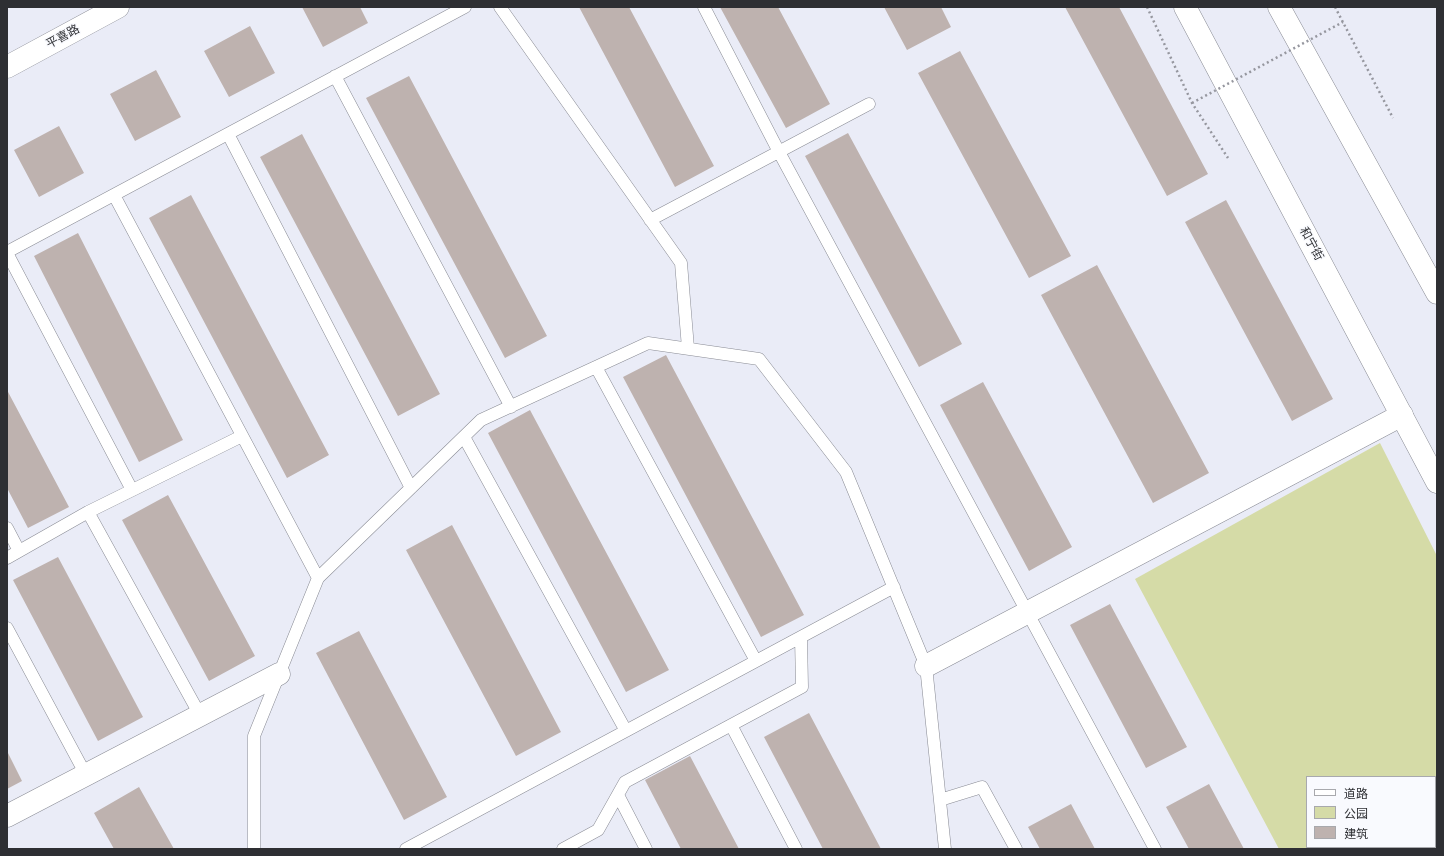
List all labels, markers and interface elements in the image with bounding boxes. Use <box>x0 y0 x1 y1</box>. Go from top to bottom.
street label: 平喜路 <box>44 22 82 52</box>
street label: 和宁街 <box>1296 225 1326 263</box>
legend <box>1306 776 1436 848</box>
text: 道路 <box>1344 787 1368 801</box>
text: 公园 <box>1344 807 1368 821</box>
text: 建筑 <box>1344 827 1368 841</box>

